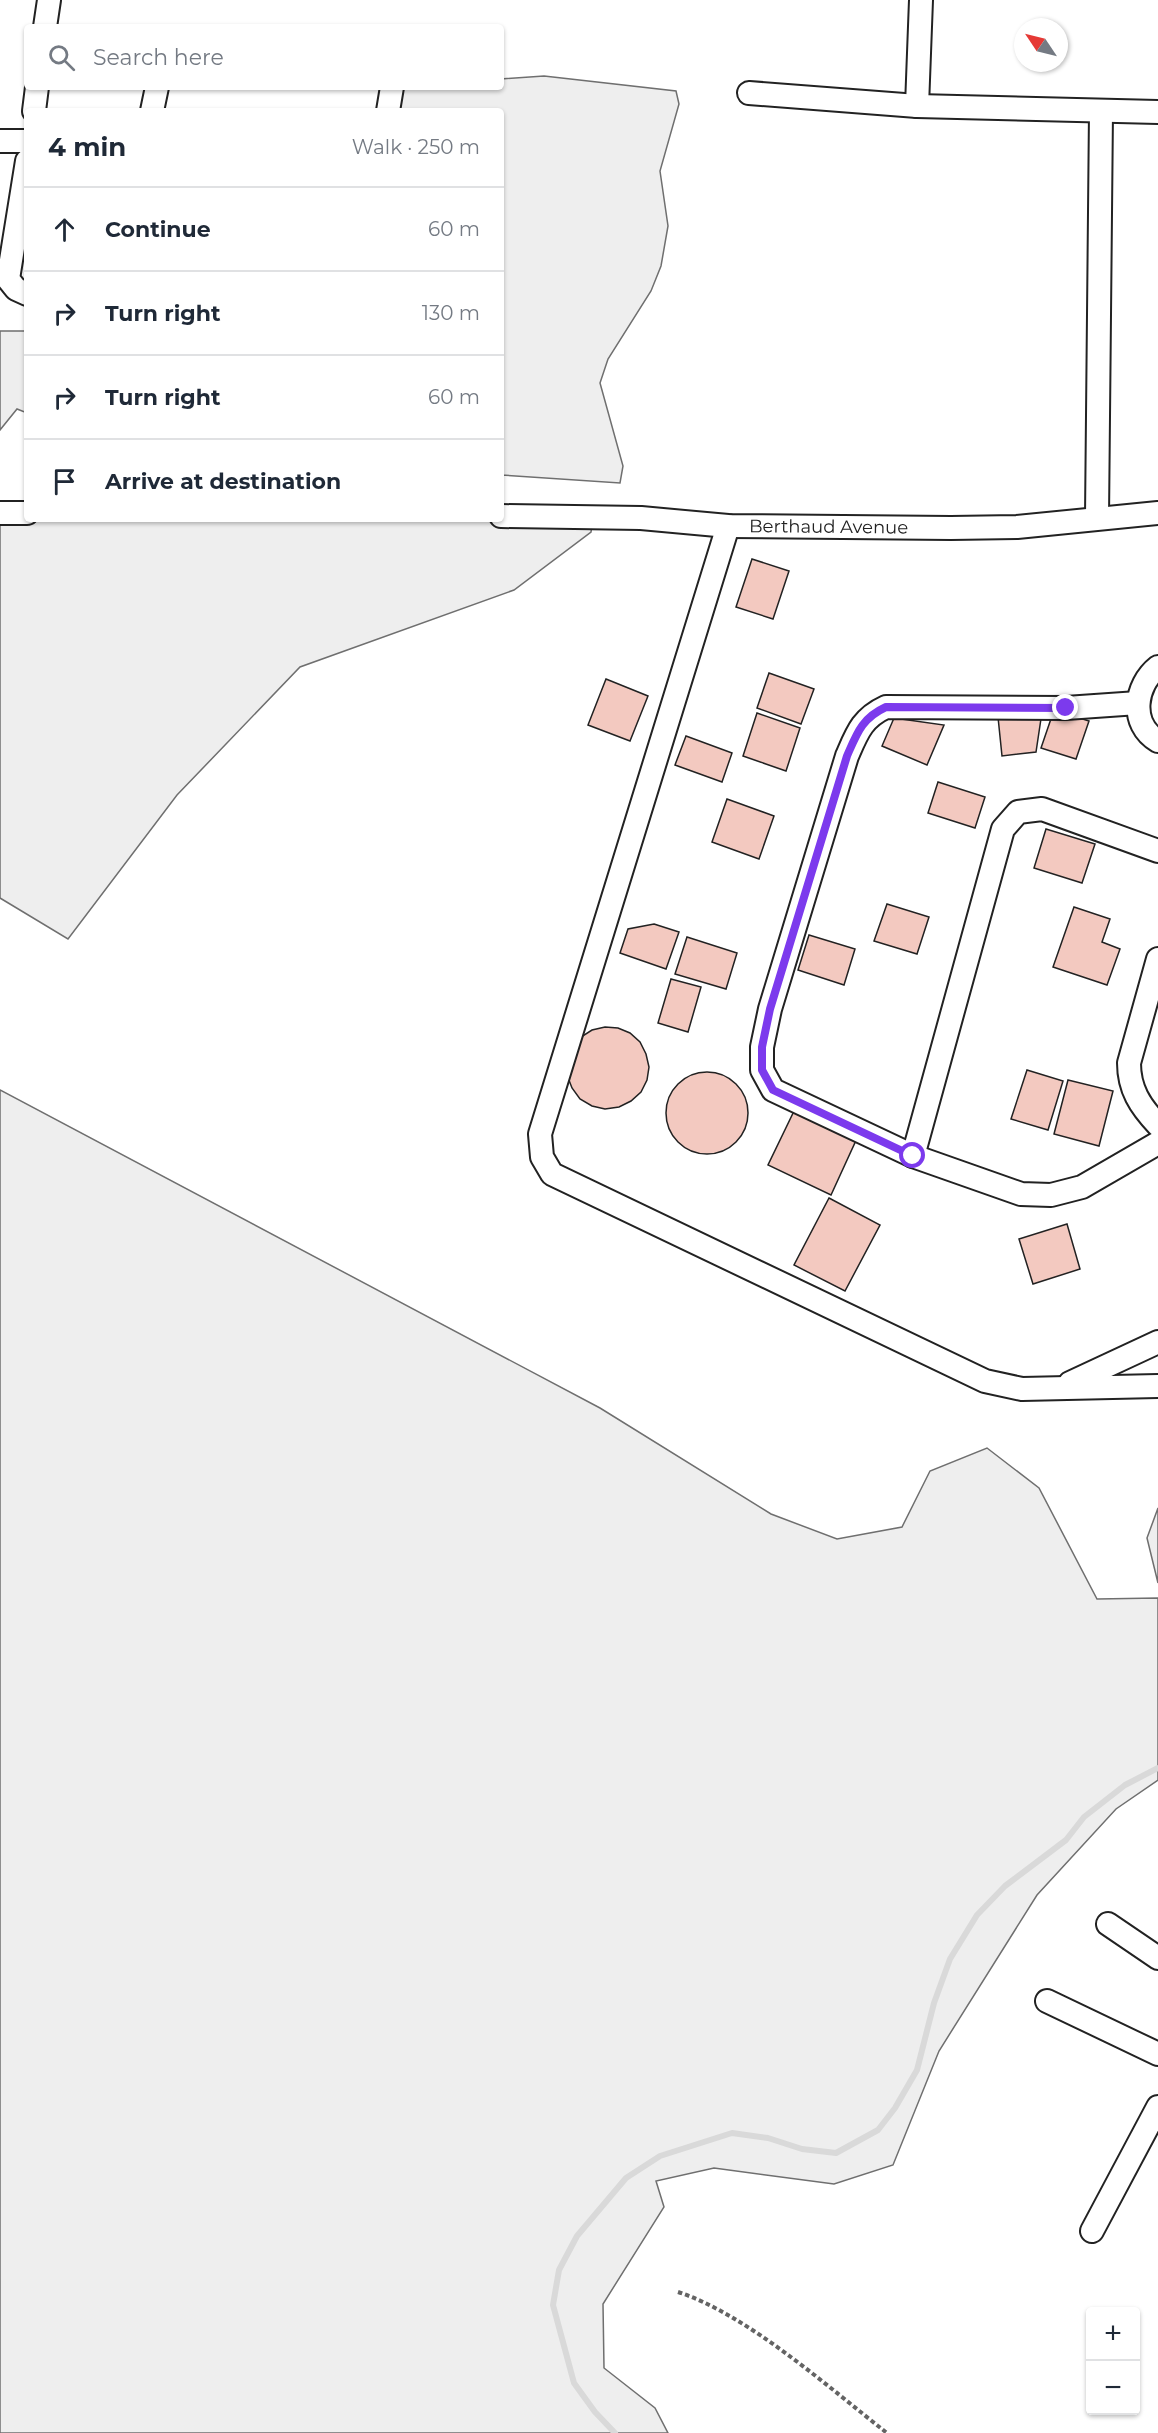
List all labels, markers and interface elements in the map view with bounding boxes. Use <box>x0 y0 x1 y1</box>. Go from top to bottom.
north arrow <box>1014 18 1068 72</box>
search box <box>24 24 504 90</box>
icon: search <box>45 41 78 74</box>
text: Search here <box>93 44 224 71</box>
text: 4 min <box>48 131 126 163</box>
text: Walk · 250 m <box>352 135 480 159</box>
icon: ahead <box>48 213 81 246</box>
text: Continue <box>105 216 211 243</box>
text: 60 m <box>428 217 480 241</box>
icon: right <box>48 297 81 330</box>
text: Turn right <box>105 300 220 327</box>
text: 130 m <box>422 301 480 325</box>
icon: right <box>48 381 81 414</box>
text: Turn right <box>105 384 220 411</box>
text: 60 m <box>428 385 480 409</box>
icon: arrive <box>48 465 81 498</box>
text: Arrive at destination <box>105 468 341 495</box>
street label: Berthaud Avenue <box>749 515 908 539</box>
route end <box>1052 694 1078 720</box>
route start <box>899 1142 925 1168</box>
map controls <box>1086 2307 1140 2415</box>
button: + <box>1086 2307 1140 2361</box>
button: − <box>1086 2361 1140 2415</box>

